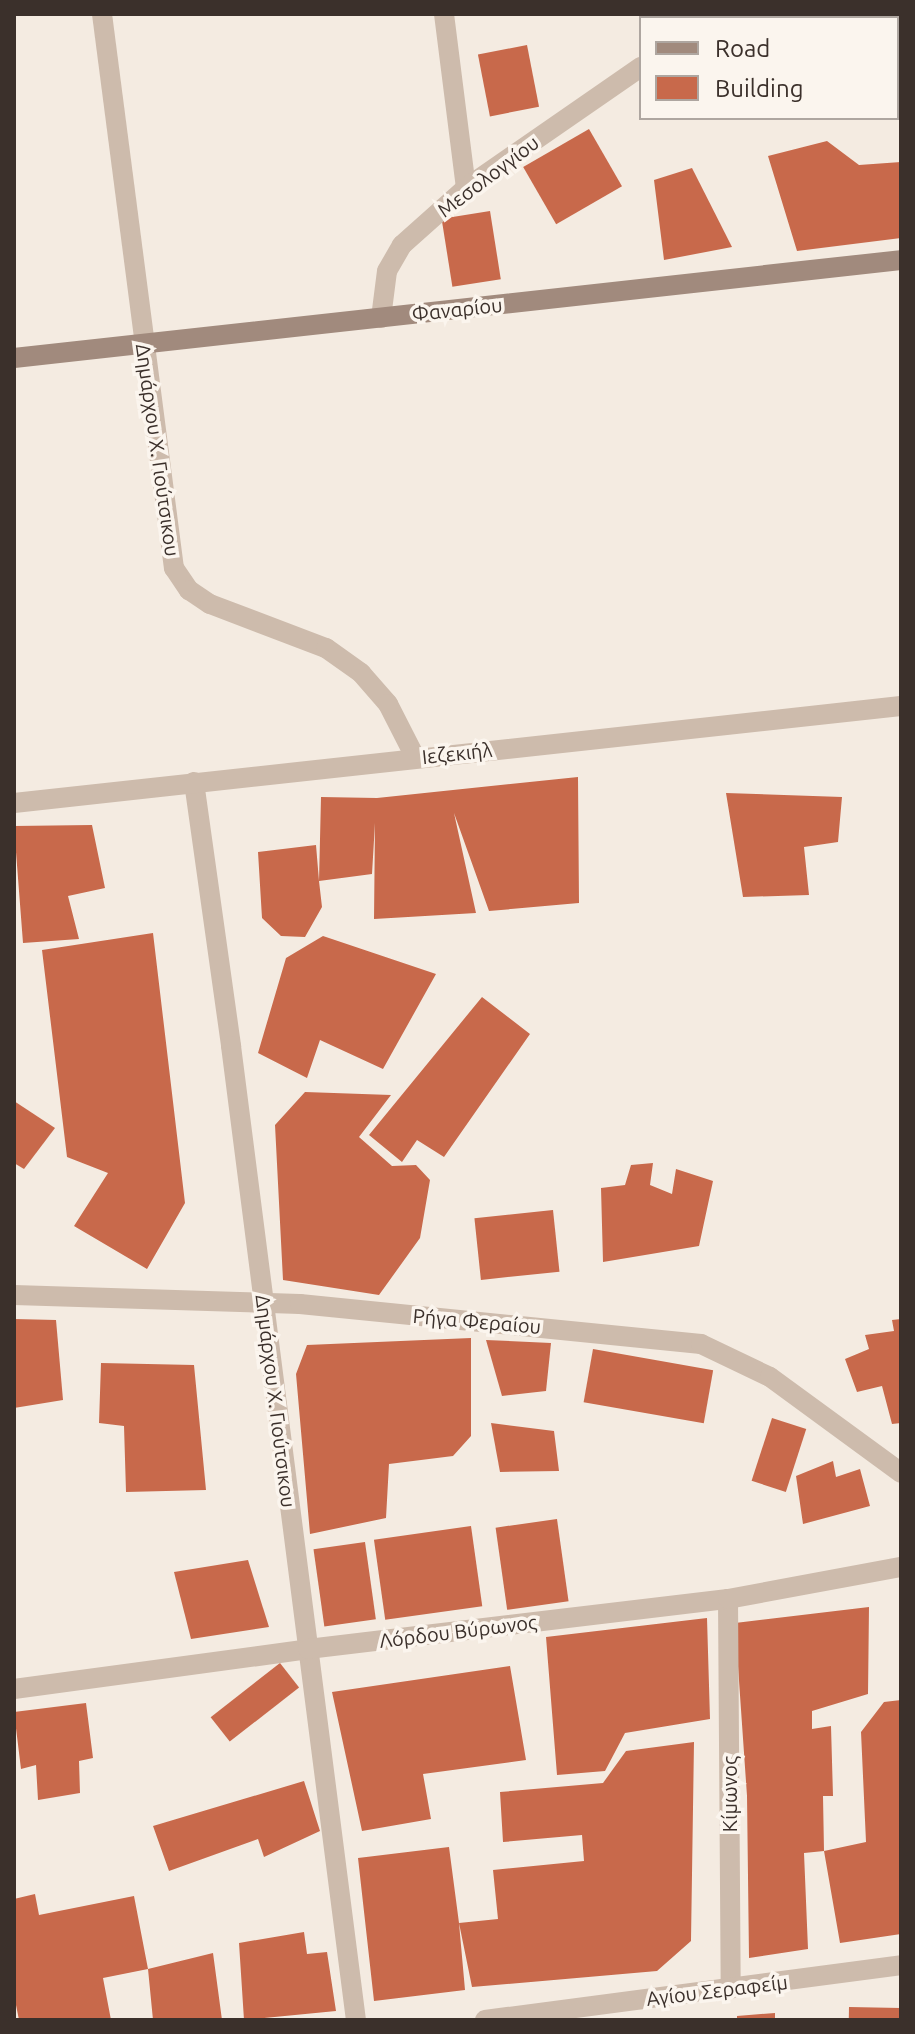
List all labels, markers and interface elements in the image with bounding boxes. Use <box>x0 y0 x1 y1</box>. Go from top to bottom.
legend <box>639 16 899 120</box>
text: Road <box>715 35 770 62</box>
text: Building <box>715 75 803 102</box>
street label: Μεσολογγίου <box>433 130 543 222</box>
street label: Φαναρίου <box>411 292 503 326</box>
street label: Δημάρχου Χ. Γιούτσικου <box>131 342 185 558</box>
street label: Ιεζεκιήλ <box>421 737 493 769</box>
street label: Δημάρχου Χ. Γιούτσικου <box>251 1293 301 1509</box>
street label: Ρήγα Φεραίου <box>412 1303 542 1339</box>
street label: Λόρδου Βύρωνος <box>378 1609 538 1653</box>
street label: Κίμωνος <box>717 1756 741 1832</box>
street label: Αγίου Σεραφείμ <box>645 1969 789 2011</box>

